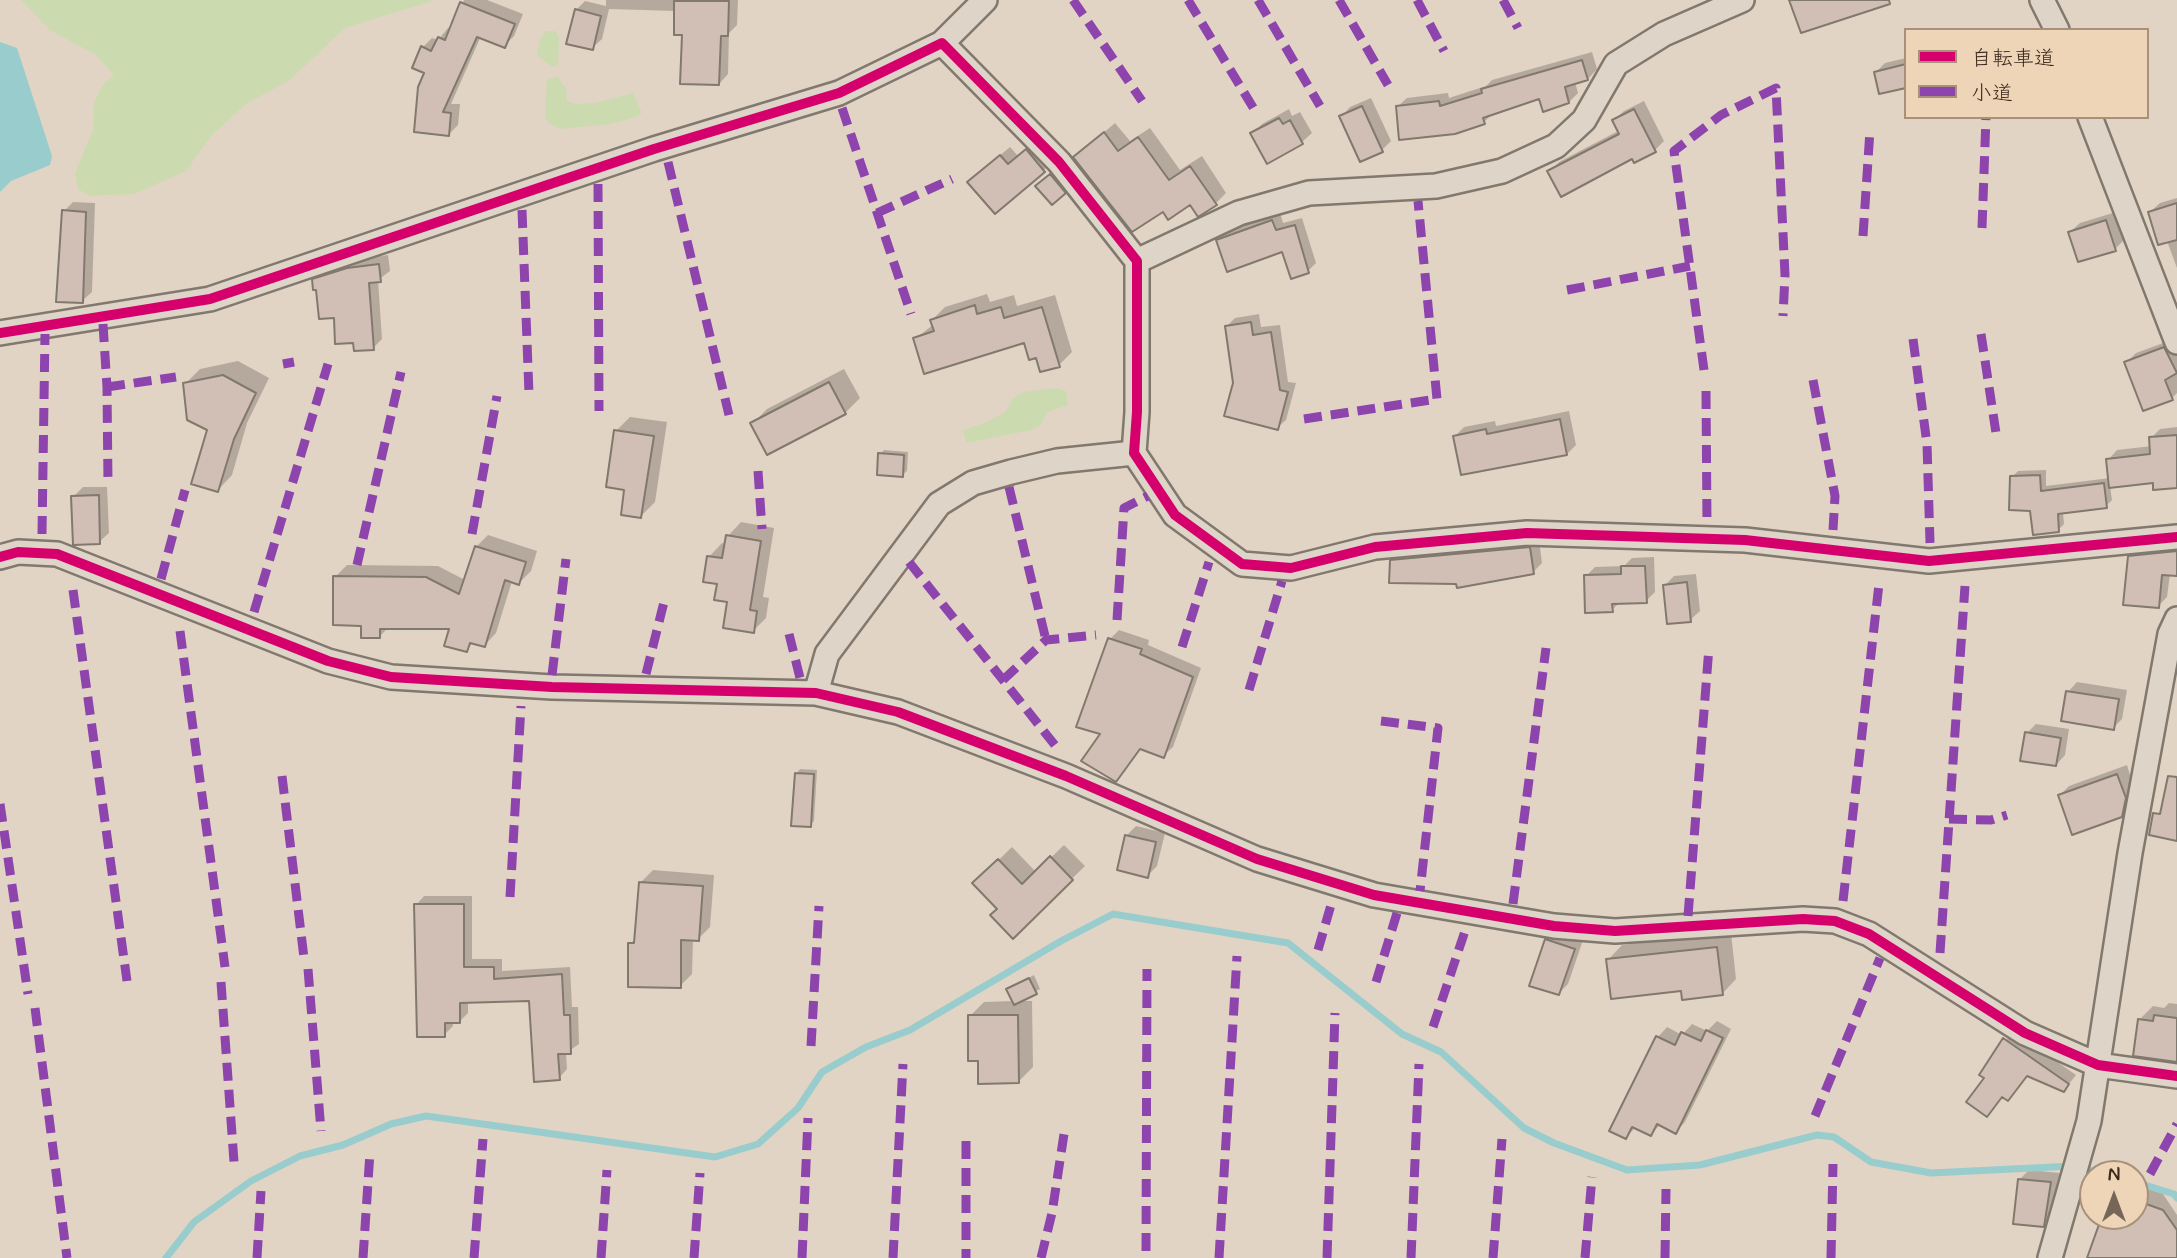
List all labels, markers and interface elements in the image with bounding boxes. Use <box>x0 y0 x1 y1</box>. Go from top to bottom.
legend <box>1904 28 2149 119</box>
text: 自転車道 <box>1971 45 2055 73</box>
text: 小道 <box>1971 80 2013 108</box>
north arrow <box>2079 1160 2149 1230</box>
text: N <box>2108 1163 2120 1188</box>

